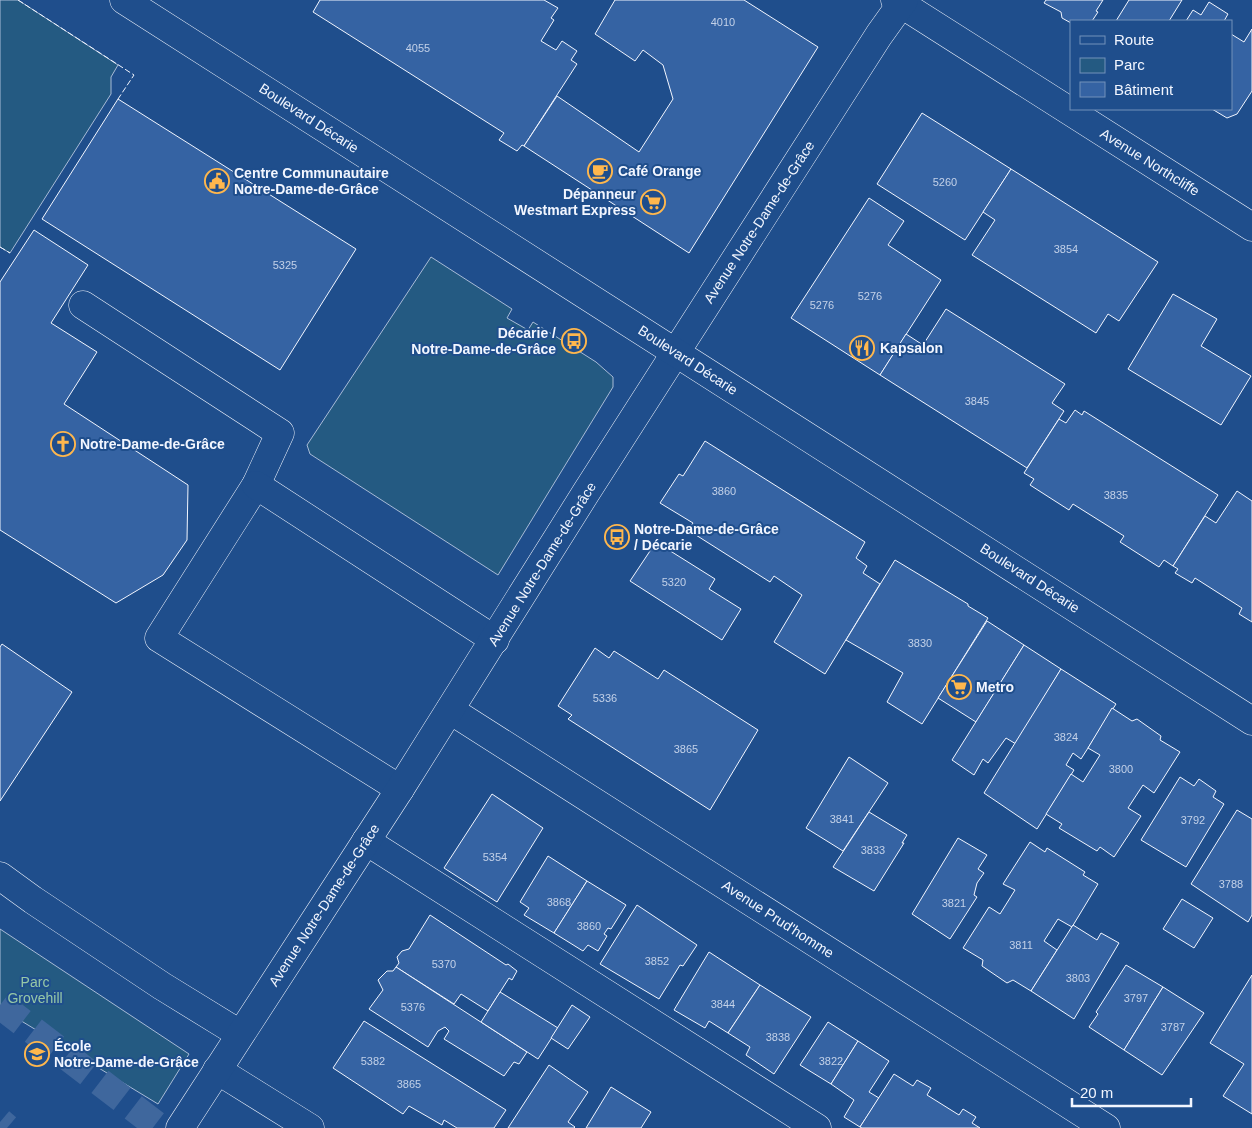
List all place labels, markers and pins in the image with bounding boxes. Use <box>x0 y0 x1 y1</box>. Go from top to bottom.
cafe icon: Café Orange <box>587 158 613 184</box>
place label: Café Orange <box>618 163 701 179</box>
place label: Centre Communautaire Notre-Dame-de-Grâce <box>234 165 389 197</box>
public building icon: Centre Communautaire Notre-Dame-de-Grâce <box>204 168 230 194</box>
place label: Dépanneur Westmart Express <box>514 186 637 218</box>
supermarket icon: Dépanneur Westmart Express <box>640 189 666 215</box>
place label: Décarie / Notre-Dame-de-Grâce <box>411 325 556 357</box>
bus stop icon: Décarie / Notre-Dame-de-Grâce <box>561 328 587 354</box>
restaurant icon: Kapsalon <box>849 335 875 361</box>
place label: Kapsalon <box>880 340 943 356</box>
church icon: Notre-Dame-de-Grâce <box>50 431 76 457</box>
place label: Notre-Dame-de-Grâce <box>80 436 225 452</box>
place label: Notre-Dame-de-Grâce / Décarie <box>634 521 779 553</box>
bus stop icon: Notre-Dame-de-Grâce / Décarie <box>604 524 630 550</box>
supermarket icon: Metro <box>946 674 972 700</box>
place label: Metro <box>976 679 1014 695</box>
place label: École Notre-Dame-de-Grâce <box>54 1038 199 1070</box>
school or university icon: École Notre-Dame-de-Grâce <box>24 1041 50 1067</box>

